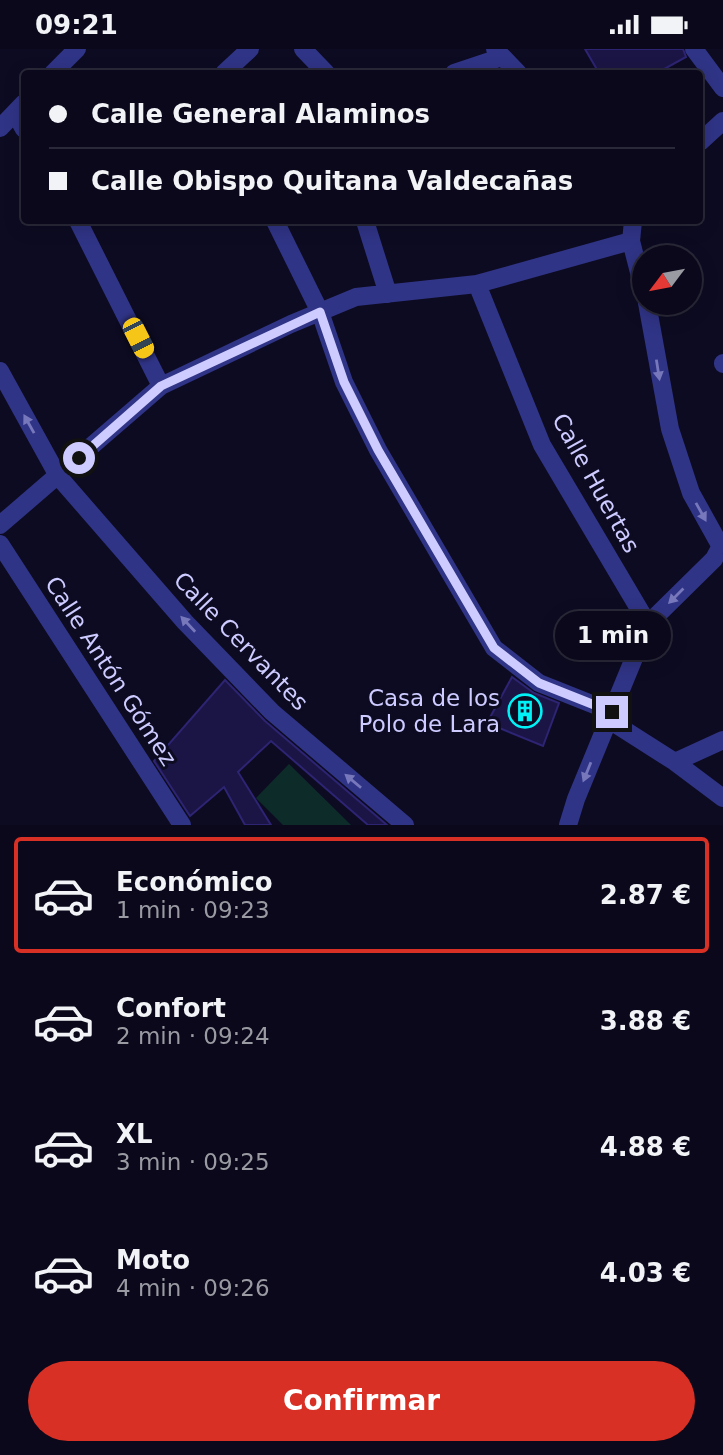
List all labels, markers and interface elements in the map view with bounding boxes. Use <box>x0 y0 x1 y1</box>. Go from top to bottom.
text: 09:21 <box>35 10 118 40</box>
text: Calle General Alaminos <box>91 99 430 129</box>
text: Calle Obispo Quitana Valdecañas <box>91 166 573 196</box>
north arrow <box>632 245 702 315</box>
map controls <box>632 245 702 315</box>
car <box>120 315 157 361</box>
one-way arrow <box>653 359 664 381</box>
street label: Calle Huertas <box>547 409 645 557</box>
one-way arrow <box>23 414 35 433</box>
route start <box>63 442 95 474</box>
one-way arrow <box>695 502 707 522</box>
street label: Calle Cervantes <box>169 567 313 715</box>
street label: Calle Antón Gómez <box>40 572 182 770</box>
one-way arrow <box>669 587 685 604</box>
callout: 1 min <box>554 611 670 659</box>
one-way arrow <box>180 616 196 633</box>
text: 1 min <box>577 622 649 648</box>
place label: Casa de los Polo de Lara <box>359 685 500 737</box>
building icon: Casa de los Polo de Lara <box>506 692 544 730</box>
route end <box>596 696 628 728</box>
one-way arrow <box>582 762 593 783</box>
one-way arrow <box>344 774 361 789</box>
icon: car <box>32 864 95 927</box>
text: Económico <box>116 867 273 897</box>
text: 2.87 € <box>600 880 691 910</box>
text: 1 min · 09:23 <box>116 897 270 923</box>
icon: car <box>32 990 95 1053</box>
text: Confort <box>116 993 226 1023</box>
text: 3.88 € <box>600 1006 691 1036</box>
text: 2 min · 09:24 <box>116 1023 270 1049</box>
icon: car <box>32 1116 95 1179</box>
text: XL <box>116 1119 153 1149</box>
text: 4.88 € <box>600 1132 691 1162</box>
text: 3 min · 09:25 <box>116 1149 270 1175</box>
icon: car <box>32 1242 95 1305</box>
text: Moto <box>116 1245 190 1275</box>
text: 4.03 € <box>600 1258 691 1288</box>
text: 4 min · 09:26 <box>116 1275 270 1301</box>
button: Confirmar <box>28 1361 695 1441</box>

